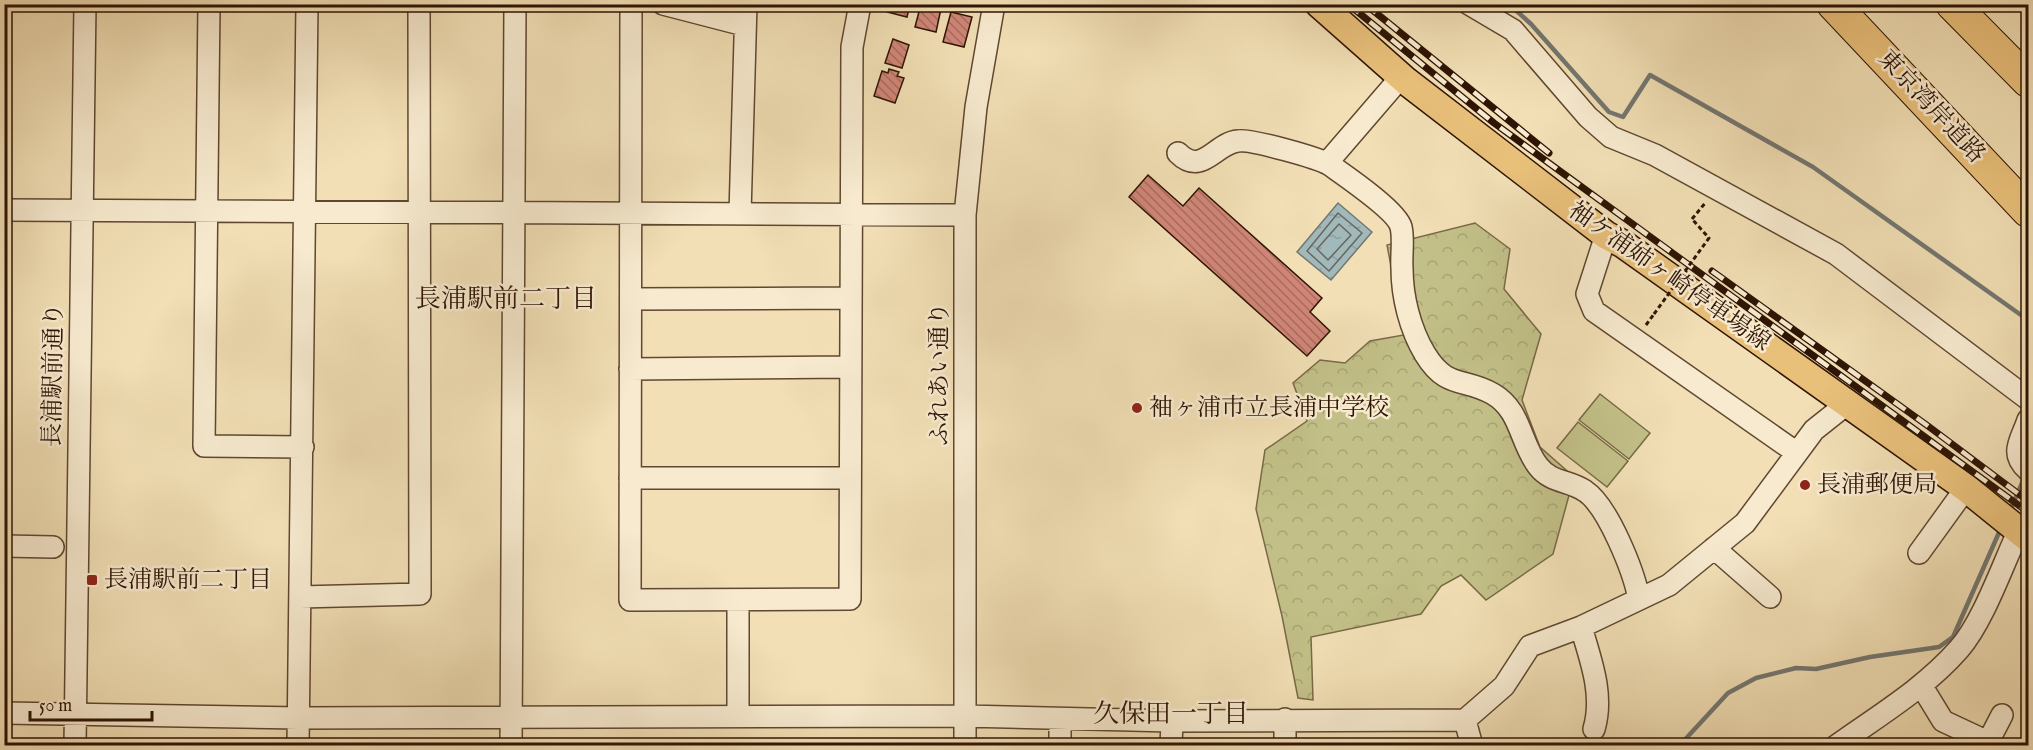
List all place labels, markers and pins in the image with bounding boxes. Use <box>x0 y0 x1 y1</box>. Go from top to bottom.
place label: 袖ヶ浦市立長浦中学校 <box>1149 393 1389 424</box>
marker: 袖ヶ浦市立長浦中学校 <box>1130 401 1144 415</box>
place label: 長浦郵便局 <box>1817 470 1937 501</box>
marker: 長浦郵便局 <box>1798 478 1812 492</box>
place label: 長浦駅前二丁目 <box>104 565 272 596</box>
marker: 長浦駅前二丁目 <box>85 573 99 587</box>

